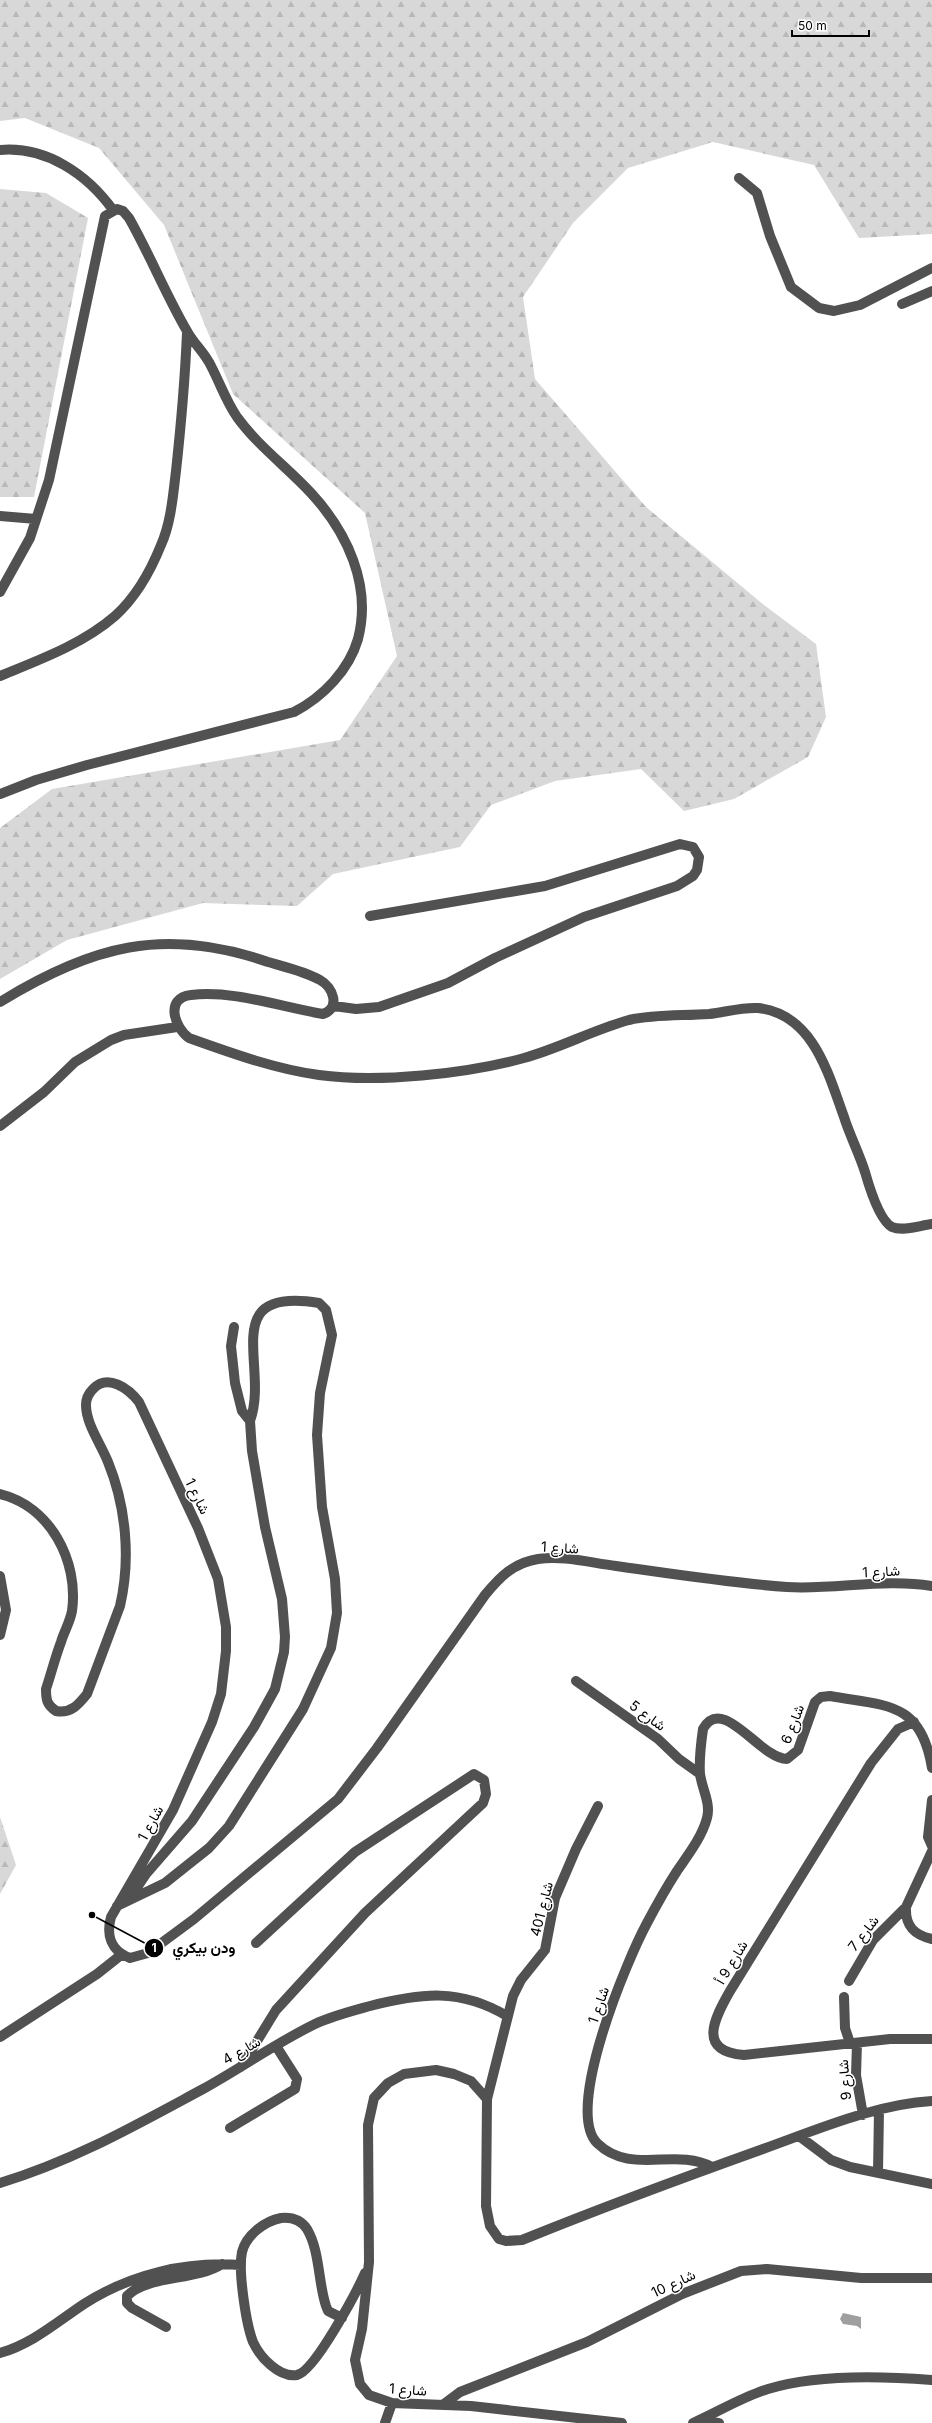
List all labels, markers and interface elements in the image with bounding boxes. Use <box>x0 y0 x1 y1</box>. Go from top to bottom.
scale bar <box>792 12 869 38</box>
text: 50 m <box>798 18 827 33</box>
street label: شارع 1 <box>179 1475 214 1518</box>
street label: شارع 1 <box>541 1538 579 1559</box>
street label: شارع 1 <box>862 1562 900 1583</box>
street label: شارع 5 <box>625 1696 669 1736</box>
street label: شارع 6 <box>777 1702 810 1747</box>
street label: شارع 1 <box>133 1802 169 1845</box>
street label: شارع 401 <box>526 1880 559 1939</box>
street label: شارع 7 <box>844 1912 884 1956</box>
callout: ودن بيكري <box>144 1934 243 1961</box>
street label: شارع 9 أ <box>711 1937 753 1988</box>
text: ودن بيكري <box>173 1938 235 1961</box>
text: 1 <box>151 1940 157 1955</box>
street label: شارع 1 <box>584 1984 615 2027</box>
street label: شارع 4 <box>219 2032 265 2070</box>
street label: شارع 9 <box>834 2059 857 2101</box>
street label: شارع 10 <box>648 2265 699 2303</box>
street label: شارع 1 <box>388 2379 427 2402</box>

